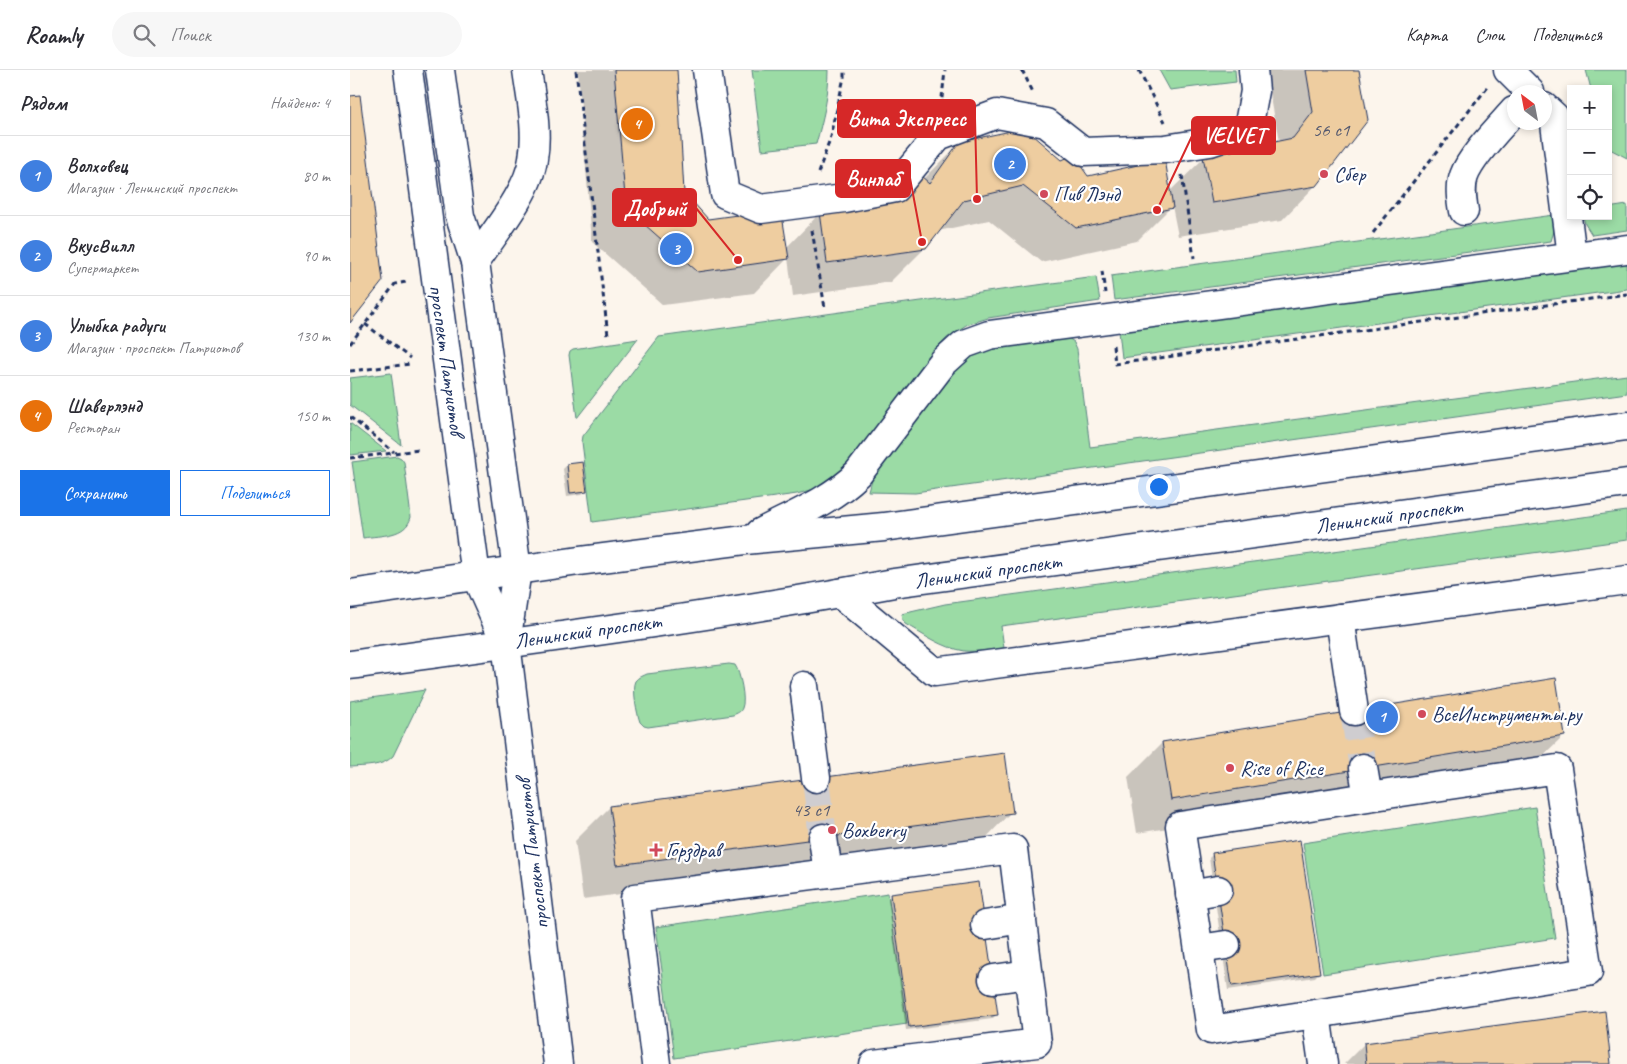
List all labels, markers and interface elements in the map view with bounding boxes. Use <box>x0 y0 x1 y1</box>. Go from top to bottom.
search box <box>112 12 462 57</box>
text: Roamly <box>25 20 82 50</box>
icon: search <box>130 21 158 49</box>
text: Поиск <box>170 23 211 47</box>
text: Карта <box>1406 24 1447 46</box>
text: Слои <box>1475 24 1504 46</box>
text: Поделиться <box>1532 24 1602 46</box>
north arrow <box>1507 85 1552 130</box>
map controls <box>1567 85 1612 220</box>
button: + <box>1567 85 1612 130</box>
text: Рядом <box>20 90 67 116</box>
text: Найдено: 4 <box>270 93 330 113</box>
callout: Вита Экспресс <box>838 100 975 137</box>
pin: 4 <box>621 105 653 143</box>
text: Вита Экспресс <box>848 105 967 133</box>
callout: VELVET <box>1192 117 1275 154</box>
house number: 56 с1 <box>1313 118 1351 142</box>
text: VELVET <box>1203 122 1270 150</box>
button: − <box>1567 130 1612 175</box>
pin: 2 <box>994 145 1026 183</box>
text: Волховец <box>67 154 128 178</box>
callout: Винлаб <box>836 160 910 197</box>
place label: Сбер <box>1334 161 1366 187</box>
text: Винлаб <box>846 165 905 193</box>
text: 1 <box>32 166 40 186</box>
text: 80 m <box>303 166 330 186</box>
marker: Сбер <box>1318 168 1330 180</box>
button: locate <box>1567 175 1612 220</box>
text: Магазин · Ленинский проспект <box>67 178 237 198</box>
place label: Пив Лэнд <box>1054 181 1122 207</box>
marker: Пив Лэнд <box>1038 188 1050 200</box>
callout: Добрый <box>613 189 696 226</box>
text: Добрый <box>624 195 688 223</box>
pin: 3 <box>660 230 692 268</box>
text: ВкусВилл <box>67 234 133 258</box>
text: 2 <box>32 246 40 266</box>
text: 90 m <box>303 246 330 266</box>
text: Супермаркет <box>67 258 138 278</box>
street label: проспект Патриотов <box>424 283 471 441</box>
text: Улыбка радуги <box>67 314 165 338</box>
text: 3 <box>32 326 40 346</box>
text: 130 m <box>296 326 330 346</box>
text: Магазин · проспект Патриотов <box>67 338 240 358</box>
text: Шаверлэнд <box>67 394 142 418</box>
text: 4 <box>32 406 40 426</box>
text: 150 m <box>296 406 330 426</box>
text: Ресторан <box>67 418 120 438</box>
button: Сохранить <box>20 470 170 516</box>
button: Поделиться <box>180 470 330 516</box>
your location <box>1146 474 1172 500</box>
street label: Ленинский проспект <box>1314 493 1465 539</box>
street label: Ленинский проспект <box>913 548 1064 594</box>
street label: Ленинский проспект <box>513 608 664 654</box>
pin: 1 <box>1366 698 1398 736</box>
place label: ВсеИнструменты.ру <box>1432 701 1583 727</box>
marker: ВсеИнструменты.ру <box>1416 708 1428 720</box>
place label: Rise of Rice <box>1240 755 1324 781</box>
marker: Rise of Rice <box>1224 762 1236 774</box>
street label: проспект Патриотов <box>509 773 554 931</box>
house number: 43 с1 <box>793 798 831 822</box>
place label: Boxberry <box>842 817 908 843</box>
marker: Boxberry <box>826 824 838 836</box>
place label: Горздрав <box>666 837 725 863</box>
marker: Горздрав <box>650 844 662 856</box>

